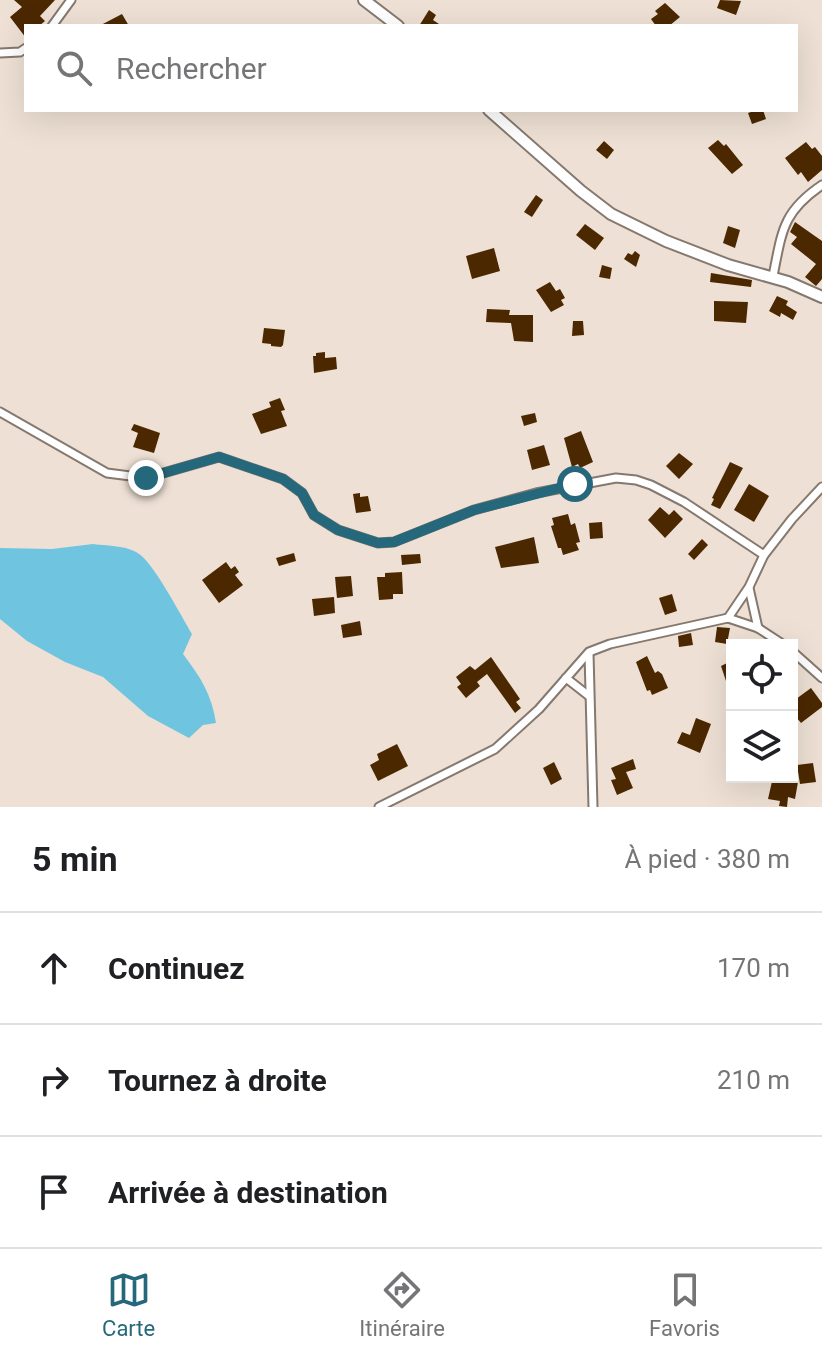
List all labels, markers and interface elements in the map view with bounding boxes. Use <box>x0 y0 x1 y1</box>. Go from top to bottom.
search box <box>24 24 798 112</box>
icon: search <box>52 46 96 90</box>
text: Rechercher <box>116 51 267 86</box>
route end <box>128 460 164 496</box>
route start <box>557 466 593 502</box>
map controls <box>726 639 798 783</box>
button: locate <box>726 639 798 711</box>
button: layers <box>726 711 798 783</box>
text: 5 min <box>32 839 117 879</box>
text: À pied · 380 m <box>624 844 790 874</box>
icon: ahead <box>32 946 76 990</box>
text: Continuez <box>108 951 245 986</box>
text: 170 m <box>717 953 790 983</box>
icon: right <box>32 1058 76 1102</box>
text: Tournez à droite <box>108 1063 327 1098</box>
text: 210 m <box>717 1065 790 1095</box>
icon: arrive <box>32 1170 76 1214</box>
text: Arrivée à destination <box>108 1175 388 1210</box>
tab: Carte <box>102 1268 155 1341</box>
tab: Itinéraire <box>359 1268 445 1341</box>
tab: Favoris <box>649 1268 720 1341</box>

